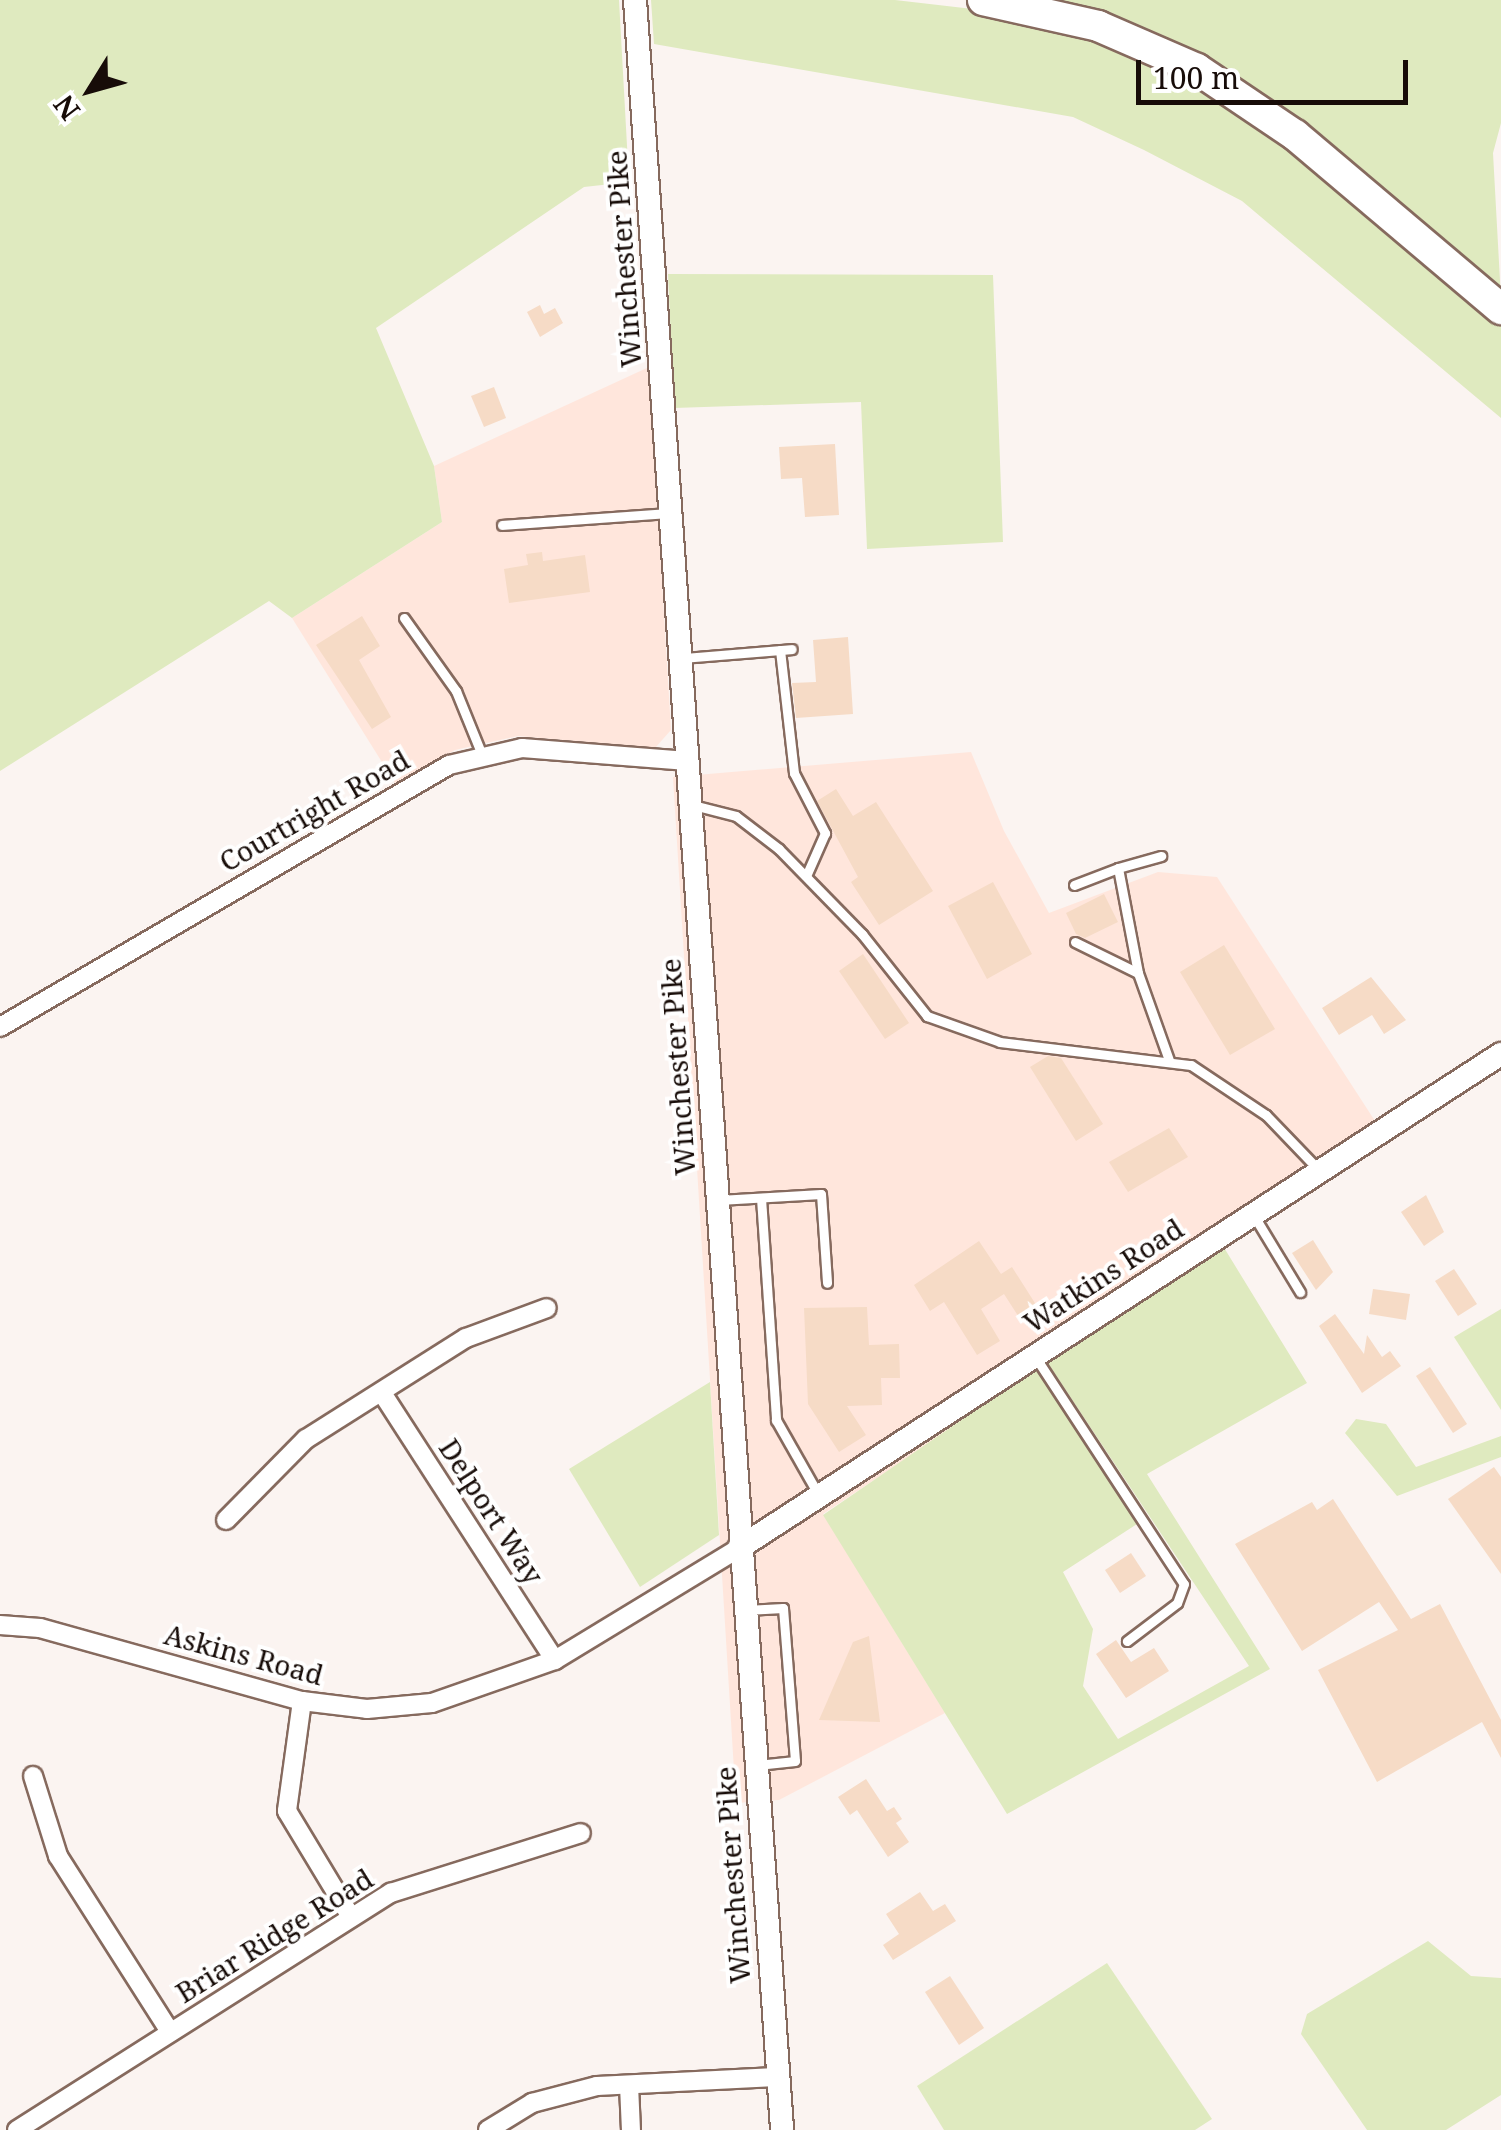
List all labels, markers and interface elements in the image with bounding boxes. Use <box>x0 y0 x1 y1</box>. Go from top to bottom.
north arrow <box>40 40 140 140</box>
scale bar <box>1141 40 1414 102</box>
text: 100 m <box>1153 57 1239 98</box>
text: N <box>44 88 88 128</box>
street label: Winchester Pike <box>599 149 647 369</box>
street label: Courtright Road <box>213 742 415 878</box>
street label: Winchester Pike <box>653 957 701 1177</box>
street label: Watkins Road <box>1017 1211 1189 1339</box>
street label: Delport Way <box>433 1432 551 1590</box>
street label: Askins Road <box>161 1617 327 1691</box>
street label: Winchester Pike <box>708 1765 756 1985</box>
street label: Briar Ridge Road <box>169 1861 379 2009</box>

